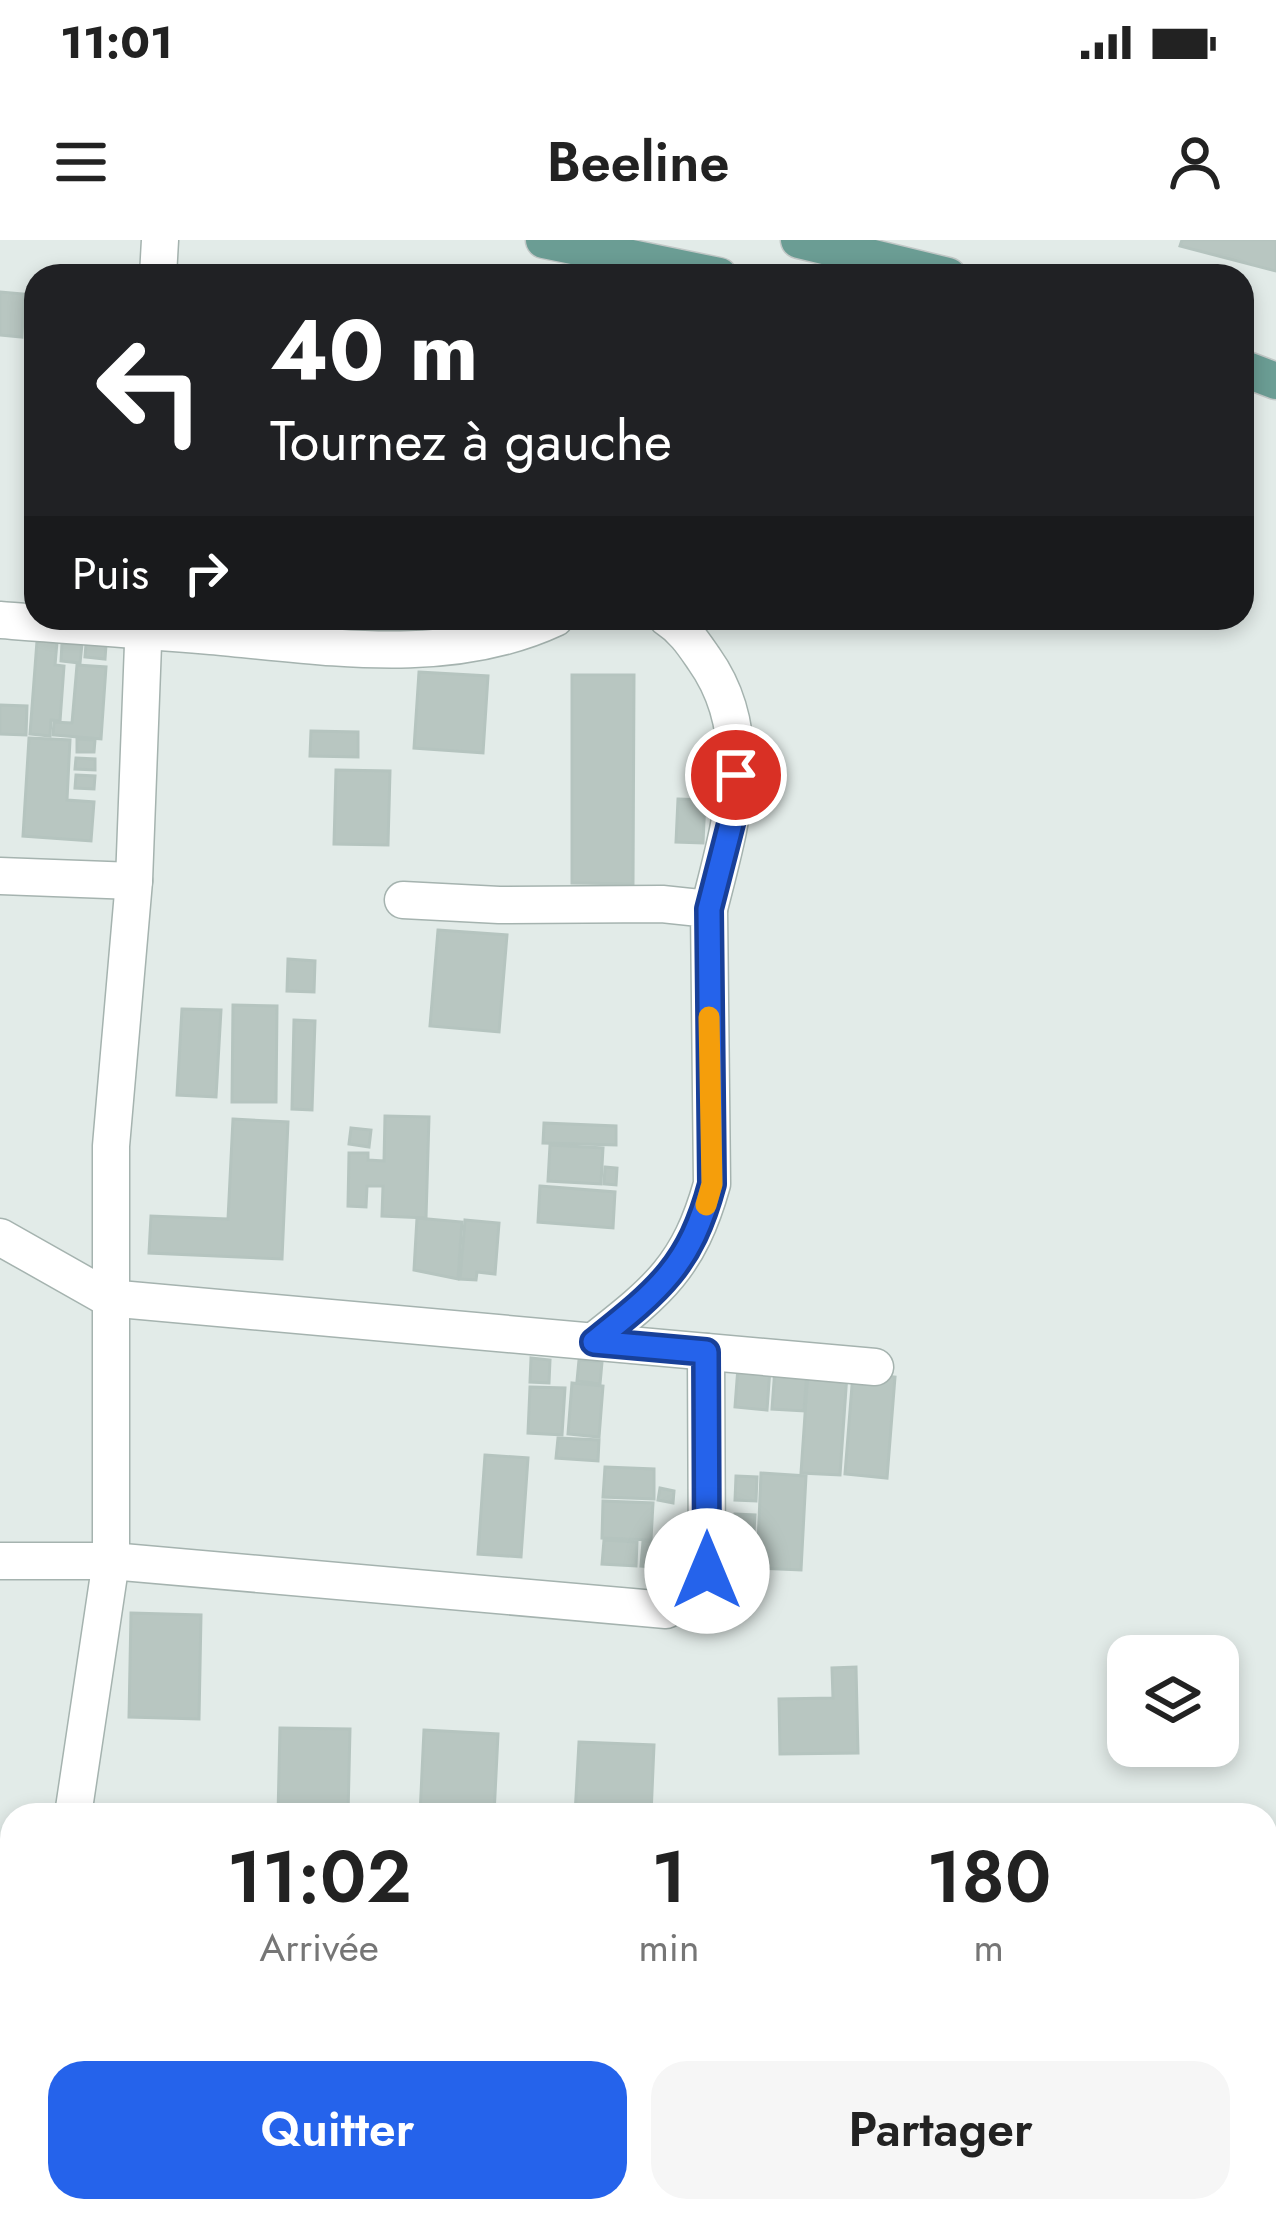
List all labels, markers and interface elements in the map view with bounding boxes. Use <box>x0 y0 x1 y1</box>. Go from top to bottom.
text: 11:01 <box>60 10 173 75</box>
text: Beeline <box>547 123 729 201</box>
icon: menu <box>48 129 114 195</box>
icon: person <box>1162 129 1228 195</box>
text: 40 m <box>270 290 478 412</box>
icon: left <box>72 312 228 468</box>
text: Tournez à gauche <box>270 402 672 480</box>
icon: right <box>173 540 239 606</box>
text: Puis <box>72 541 149 606</box>
pin <box>685 724 787 826</box>
icon: arrive <box>703 742 769 808</box>
position arrow <box>644 1508 770 1634</box>
map controls <box>1107 1635 1239 1767</box>
button: layers <box>1107 1635 1239 1767</box>
text: 11:02 <box>227 1825 412 1929</box>
text: 1 <box>651 1825 687 1929</box>
text: 180 <box>926 1825 1051 1929</box>
text: Arrivée <box>260 1919 379 1976</box>
text: min <box>638 1919 699 1976</box>
text: m <box>974 1919 1004 1976</box>
button: Quitter <box>48 2061 627 2199</box>
button: Partager <box>651 2061 1230 2199</box>

